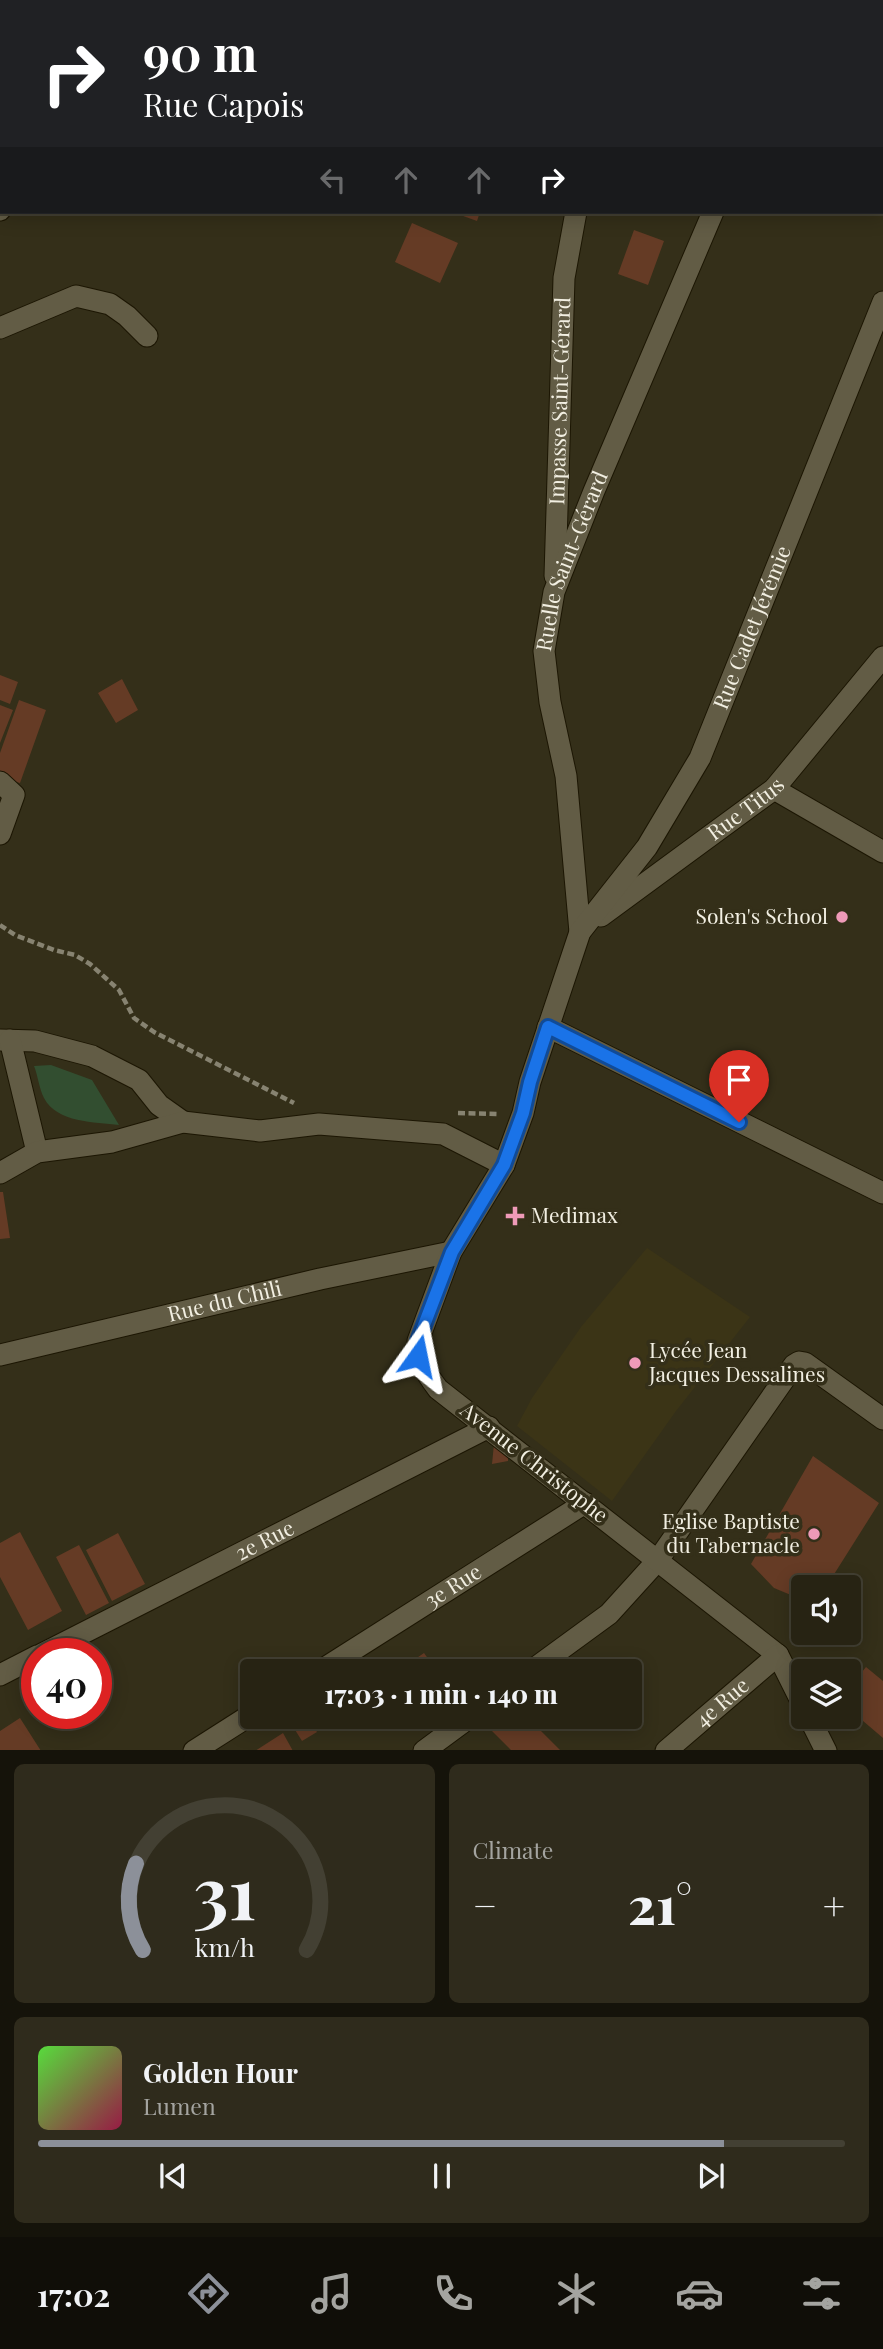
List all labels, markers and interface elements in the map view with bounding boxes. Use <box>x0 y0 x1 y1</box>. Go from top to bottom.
text: 90 m <box>143 19 257 84</box>
icon: right <box>28 28 119 119</box>
text: Rue Capois <box>143 82 304 125</box>
icon: left <box>314 161 352 199</box>
icon: ahead <box>387 161 425 199</box>
icon: ahead <box>460 161 498 199</box>
icon: right <box>533 161 571 199</box>
street label: Impasse Saint-Gérard <box>541 297 575 505</box>
street label: Ruelle Saint-Gérard <box>528 466 613 653</box>
street label: Rue Cadet Jérémie <box>705 541 796 713</box>
street label: Rue Titus <box>701 771 790 846</box>
place label: Solen's School <box>696 901 828 929</box>
marker: Solen's School <box>834 909 850 925</box>
pin <box>709 1050 769 1122</box>
icon: arrive <box>720 1061 758 1099</box>
place label: Medimax <box>531 1200 618 1228</box>
marker: Medimax <box>505 1206 525 1226</box>
street label: Rue du Chili <box>164 1273 284 1327</box>
position arrow <box>381 1319 455 1393</box>
place label: Lycée Jean Jacques Dessalines <box>648 1335 825 1387</box>
marker: Lycée Jean Jacques Dessalines <box>627 1355 643 1371</box>
street label: Avenue Christophe <box>455 1394 615 1528</box>
place label: Eglise Baptiste du Tabernacle <box>662 1506 800 1558</box>
street label: 2e Rue <box>230 1512 298 1566</box>
marker: Eglise Baptiste du Tabernacle <box>806 1526 822 1542</box>
street label: 3e Rue <box>419 1556 486 1613</box>
map controls <box>791 1575 861 1729</box>
button: sound <box>791 1575 861 1645</box>
speed limit sign: 40 <box>21 1638 112 1729</box>
button: layers <box>791 1659 861 1729</box>
street label: 4e Rue <box>688 1670 754 1732</box>
text: 17:03 · 1 min · 140 m <box>324 1676 558 1711</box>
text: Climate <box>473 1834 553 1865</box>
text: 31 <box>193 1841 256 1938</box>
text: 21° <box>628 1869 692 1938</box>
text: − <box>473 1879 497 1930</box>
text: + <box>823 1879 845 1930</box>
text: km/h <box>194 1929 255 1962</box>
text: Golden Hour <box>143 2055 298 2090</box>
text: Lumen <box>143 2090 216 2121</box>
icon: previous <box>154 2157 192 2195</box>
icon: pause <box>423 2157 461 2195</box>
icon: next <box>692 2157 730 2195</box>
icon: directions <box>184 2269 233 2318</box>
icon: music <box>307 2269 356 2318</box>
icon: phone <box>429 2269 478 2318</box>
icon: climate <box>552 2269 601 2318</box>
icon: car <box>675 2269 724 2318</box>
icon: filters <box>797 2269 846 2318</box>
text: 17:02 <box>37 2272 110 2315</box>

